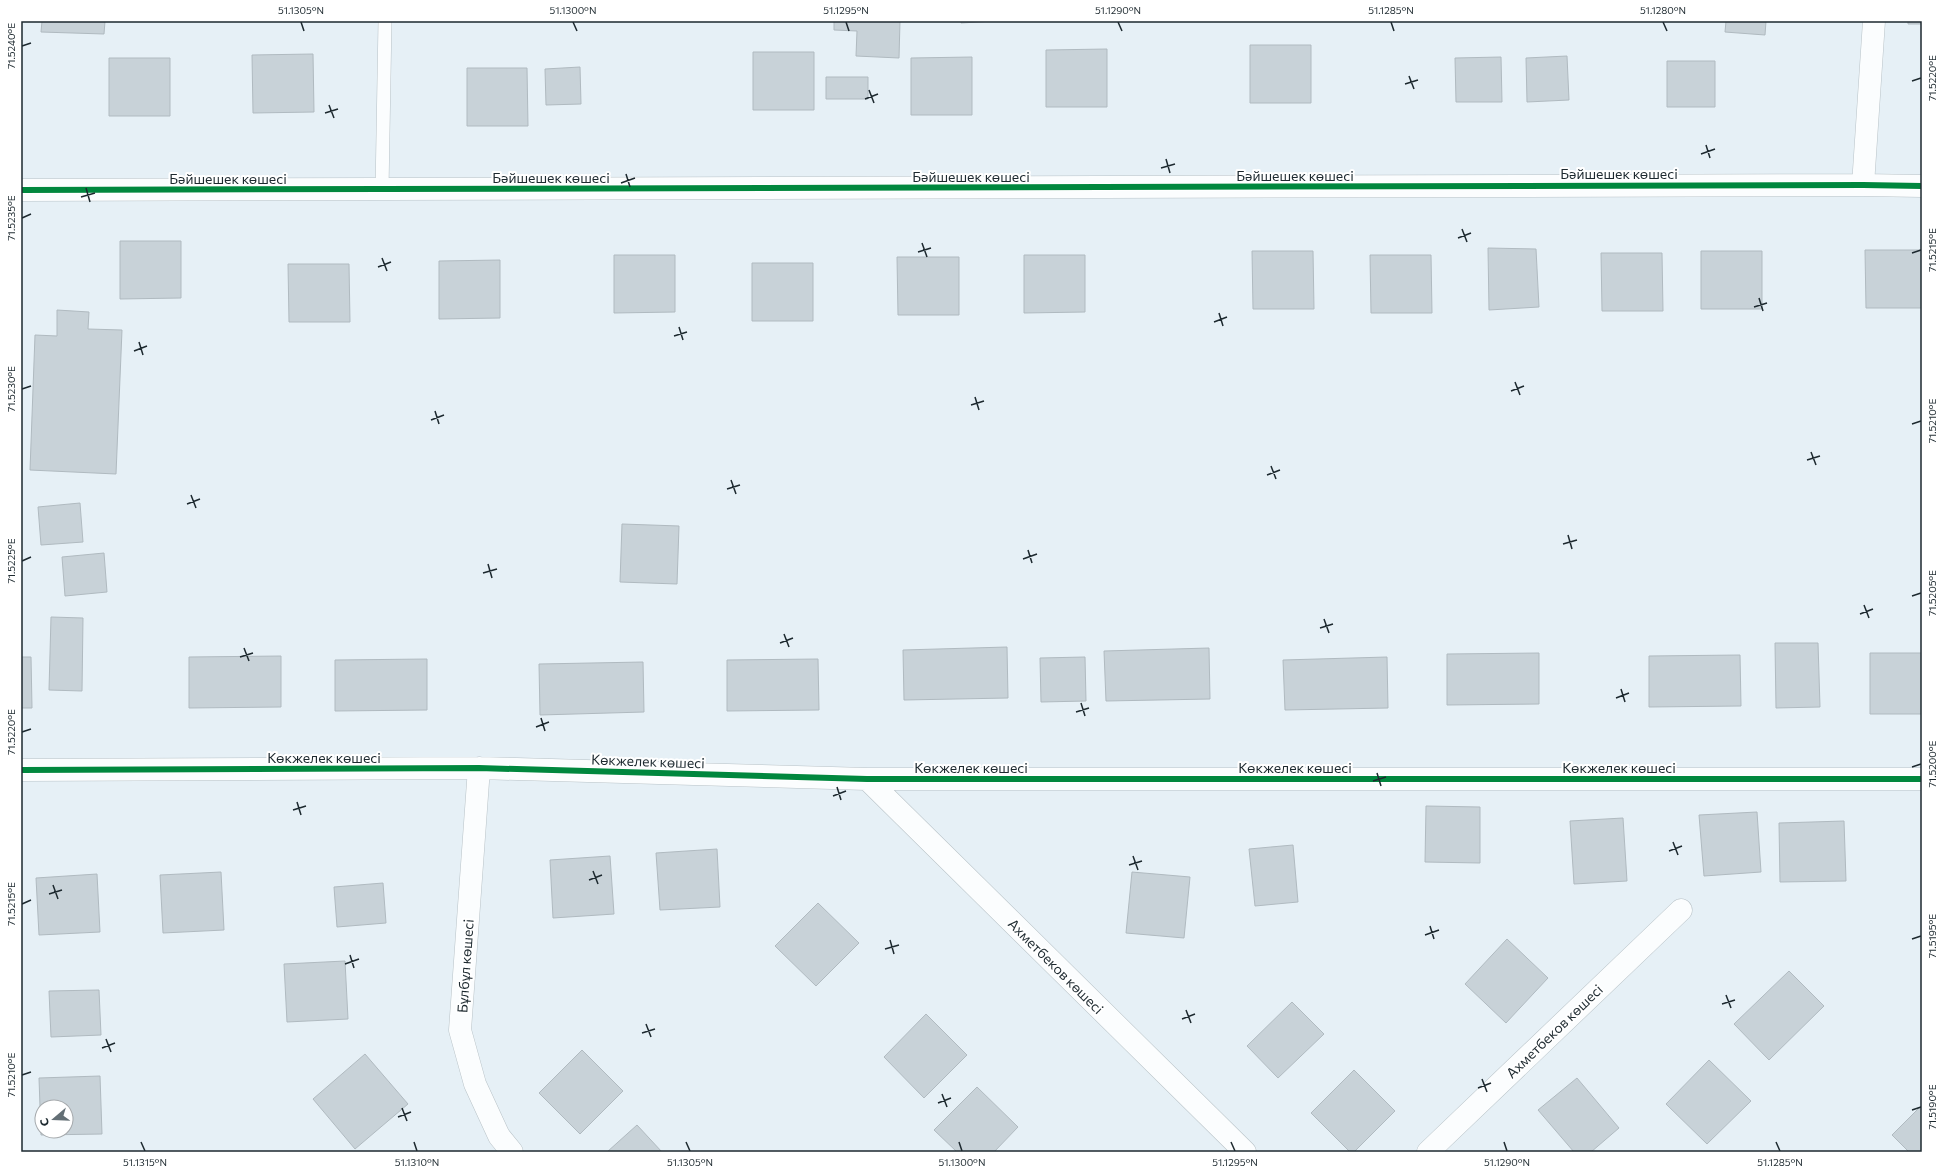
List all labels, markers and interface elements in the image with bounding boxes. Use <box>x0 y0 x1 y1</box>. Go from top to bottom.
text: 51.1305°N <box>278 4 324 16</box>
text: 51.1300°N <box>550 4 596 16</box>
text: 51.1295°N <box>823 4 869 16</box>
text: 51.1290°N <box>1095 4 1141 16</box>
text: 51.1285°N <box>1368 4 1414 16</box>
text: 51.1280°N <box>1640 4 1686 16</box>
text: 71.5240°E <box>5 23 17 69</box>
text: 71.5220°E <box>1926 55 1938 101</box>
street label: Бәйшешек көшесі <box>1560 165 1678 182</box>
street label: Бәйшешек көшесі <box>1236 167 1354 184</box>
street label: Бәйшешек көшесі <box>912 168 1030 185</box>
street label: Бәйшешек көшесі <box>492 169 610 186</box>
street label: Бәйшешек көшесі <box>169 170 287 187</box>
text: 71.5235°E <box>5 195 17 241</box>
text: 71.5215°E <box>1926 228 1938 272</box>
text: 71.5230°E <box>5 366 17 412</box>
text: 71.5210°E <box>1926 399 1938 443</box>
text: 71.5225°E <box>5 538 17 584</box>
text: 71.5205°E <box>1926 570 1938 616</box>
text: 71.5220°E <box>5 709 17 755</box>
text: 71.5200°E <box>1926 741 1938 787</box>
street label: Көкжелек көшесі <box>267 749 381 766</box>
street label: Көкжелек көшесі <box>591 751 705 771</box>
street label: Көкжелек көшесі <box>914 759 1028 776</box>
street label: Көкжелек көшесі <box>1238 759 1352 776</box>
street label: Көкжелек көшесі <box>1562 759 1676 776</box>
text: 71.5215°E <box>5 882 17 926</box>
text: 71.5195°E <box>1926 914 1938 958</box>
street label: Ахметбеков көшесі <box>1005 915 1107 1017</box>
street label: Бұлбұл көшесі <box>453 918 477 1014</box>
street label: Ахметбеков көшесі <box>1502 981 1606 1081</box>
text: 71.5210°E <box>5 1053 17 1097</box>
text: 71.5190°E <box>1926 1084 1938 1130</box>
north arrow <box>34 1099 74 1139</box>
text: С <box>37 1116 51 1128</box>
text: 51.1315°N <box>123 1156 167 1168</box>
text: 51.1310°N <box>395 1156 439 1168</box>
text: 51.1305°N <box>667 1156 713 1168</box>
text: 51.1300°N <box>939 1156 985 1168</box>
text: 51.1295°N <box>1212 1156 1258 1168</box>
text: 51.1290°N <box>1484 1156 1530 1168</box>
text: 51.1285°N <box>1757 1156 1803 1168</box>

